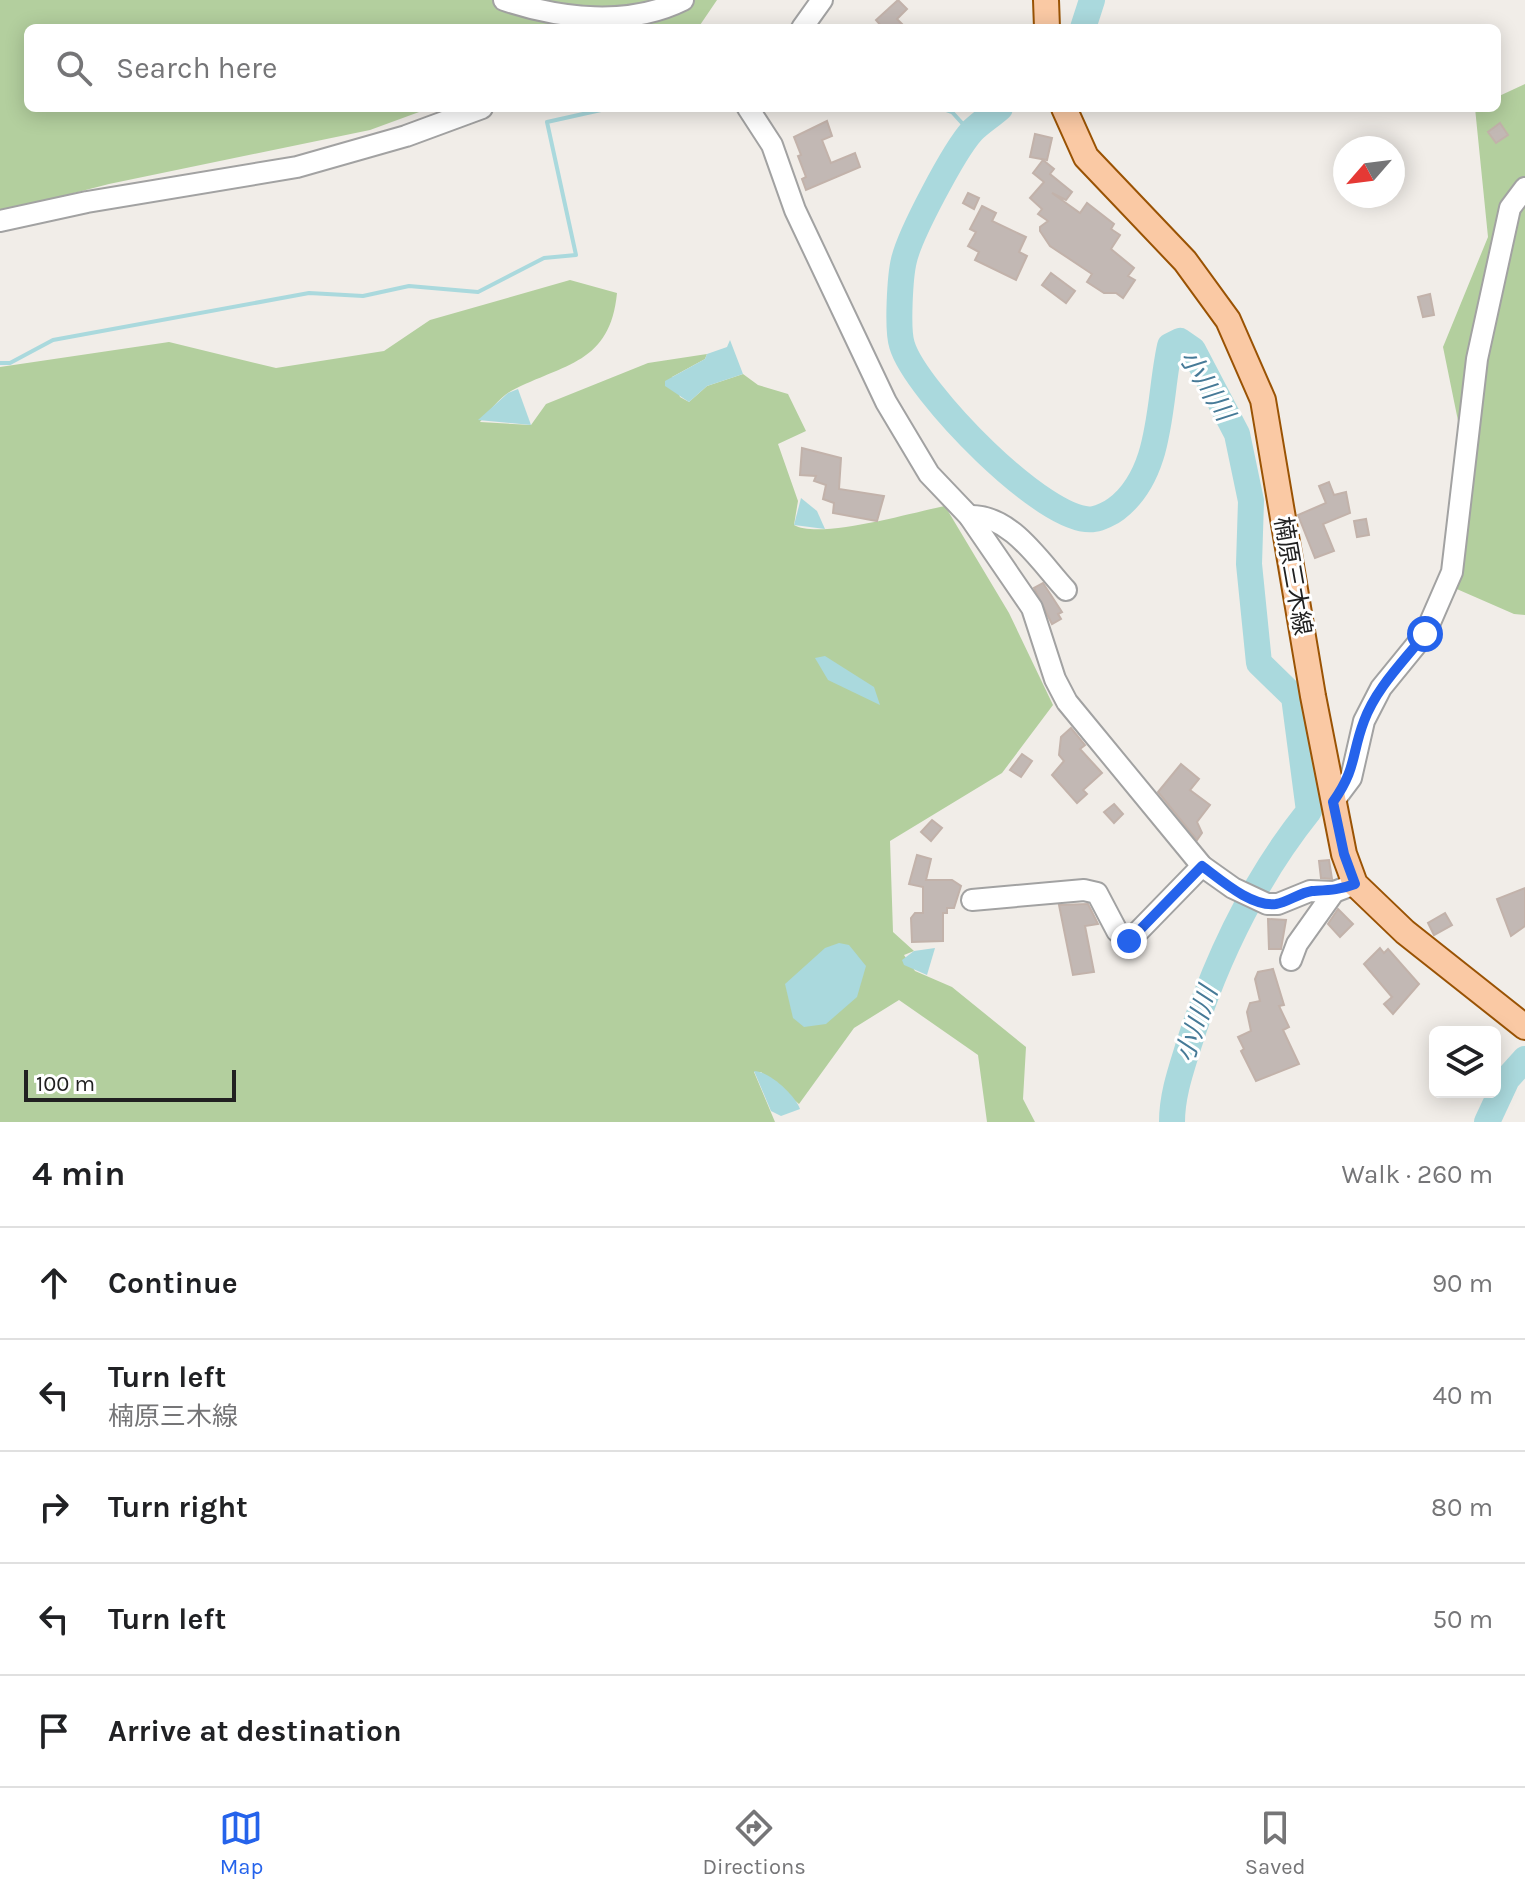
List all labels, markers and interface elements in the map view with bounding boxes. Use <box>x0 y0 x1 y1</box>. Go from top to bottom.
search box <box>24 24 1501 112</box>
icon: search <box>52 46 96 90</box>
text: Search here <box>116 50 277 86</box>
north arrow <box>1333 136 1405 208</box>
water label: 小川川 <box>1173 344 1242 429</box>
street label: 楠原三木線 <box>1269 514 1317 638</box>
route start <box>1407 616 1443 652</box>
route end <box>1111 923 1147 959</box>
water label: 小川川 <box>1169 979 1225 1066</box>
map controls <box>1429 1026 1501 1098</box>
button: layers <box>1429 1026 1501 1098</box>
scale bar <box>24 1066 236 1102</box>
text: 100 m <box>36 1071 95 1097</box>
text: 4 min <box>32 1154 125 1194</box>
text: Walk · 260 m <box>1341 1159 1493 1190</box>
icon: ahead <box>32 1261 76 1305</box>
text: Continue <box>108 1265 238 1301</box>
text: 90 m <box>1432 1268 1493 1299</box>
text: Turn left <box>108 1359 226 1395</box>
icon: left <box>32 1373 76 1417</box>
text: 40 m <box>1433 1380 1493 1411</box>
text: 楠原三木線 <box>108 1401 238 1432</box>
icon: right <box>32 1485 76 1529</box>
text: Turn right <box>108 1489 248 1525</box>
text: 80 m <box>1431 1492 1493 1523</box>
icon: left <box>32 1597 76 1641</box>
text: Turn left <box>108 1601 226 1637</box>
text: 50 m <box>1432 1604 1493 1635</box>
icon: arrive <box>32 1709 76 1753</box>
text: Arrive at destination <box>108 1713 402 1749</box>
tab: Map <box>219 1806 263 1880</box>
tab: Directions <box>702 1806 806 1880</box>
tab: Saved <box>1245 1806 1306 1880</box>

